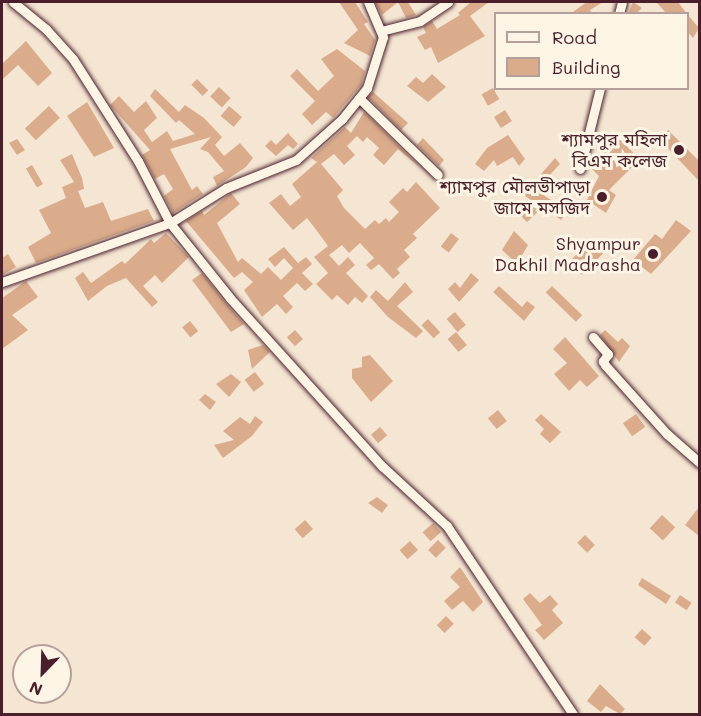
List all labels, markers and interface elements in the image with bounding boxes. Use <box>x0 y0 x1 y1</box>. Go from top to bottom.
legend <box>494 12 689 90</box>
text: Road <box>552 25 597 49</box>
text: Building <box>552 55 620 79</box>
place label: শ্যামপুর মহিলা বিএম কলেজ <box>561 129 667 172</box>
marker: শ্যামপুর মহিলা বিএম কলেজ <box>672 143 686 157</box>
place label: শ্যামপুর মৌলভীপাড়া জামে মসজিদ <box>440 176 590 219</box>
marker: শ্যামপুর মৌলভীপাড়া জামে মসজিদ <box>595 190 609 204</box>
place label: Shyampur Dakhil Madrasha <box>495 233 641 276</box>
marker: Shyampur Dakhil Madrasha <box>646 247 660 261</box>
north arrow <box>12 644 72 704</box>
text: N <box>26 677 45 701</box>

